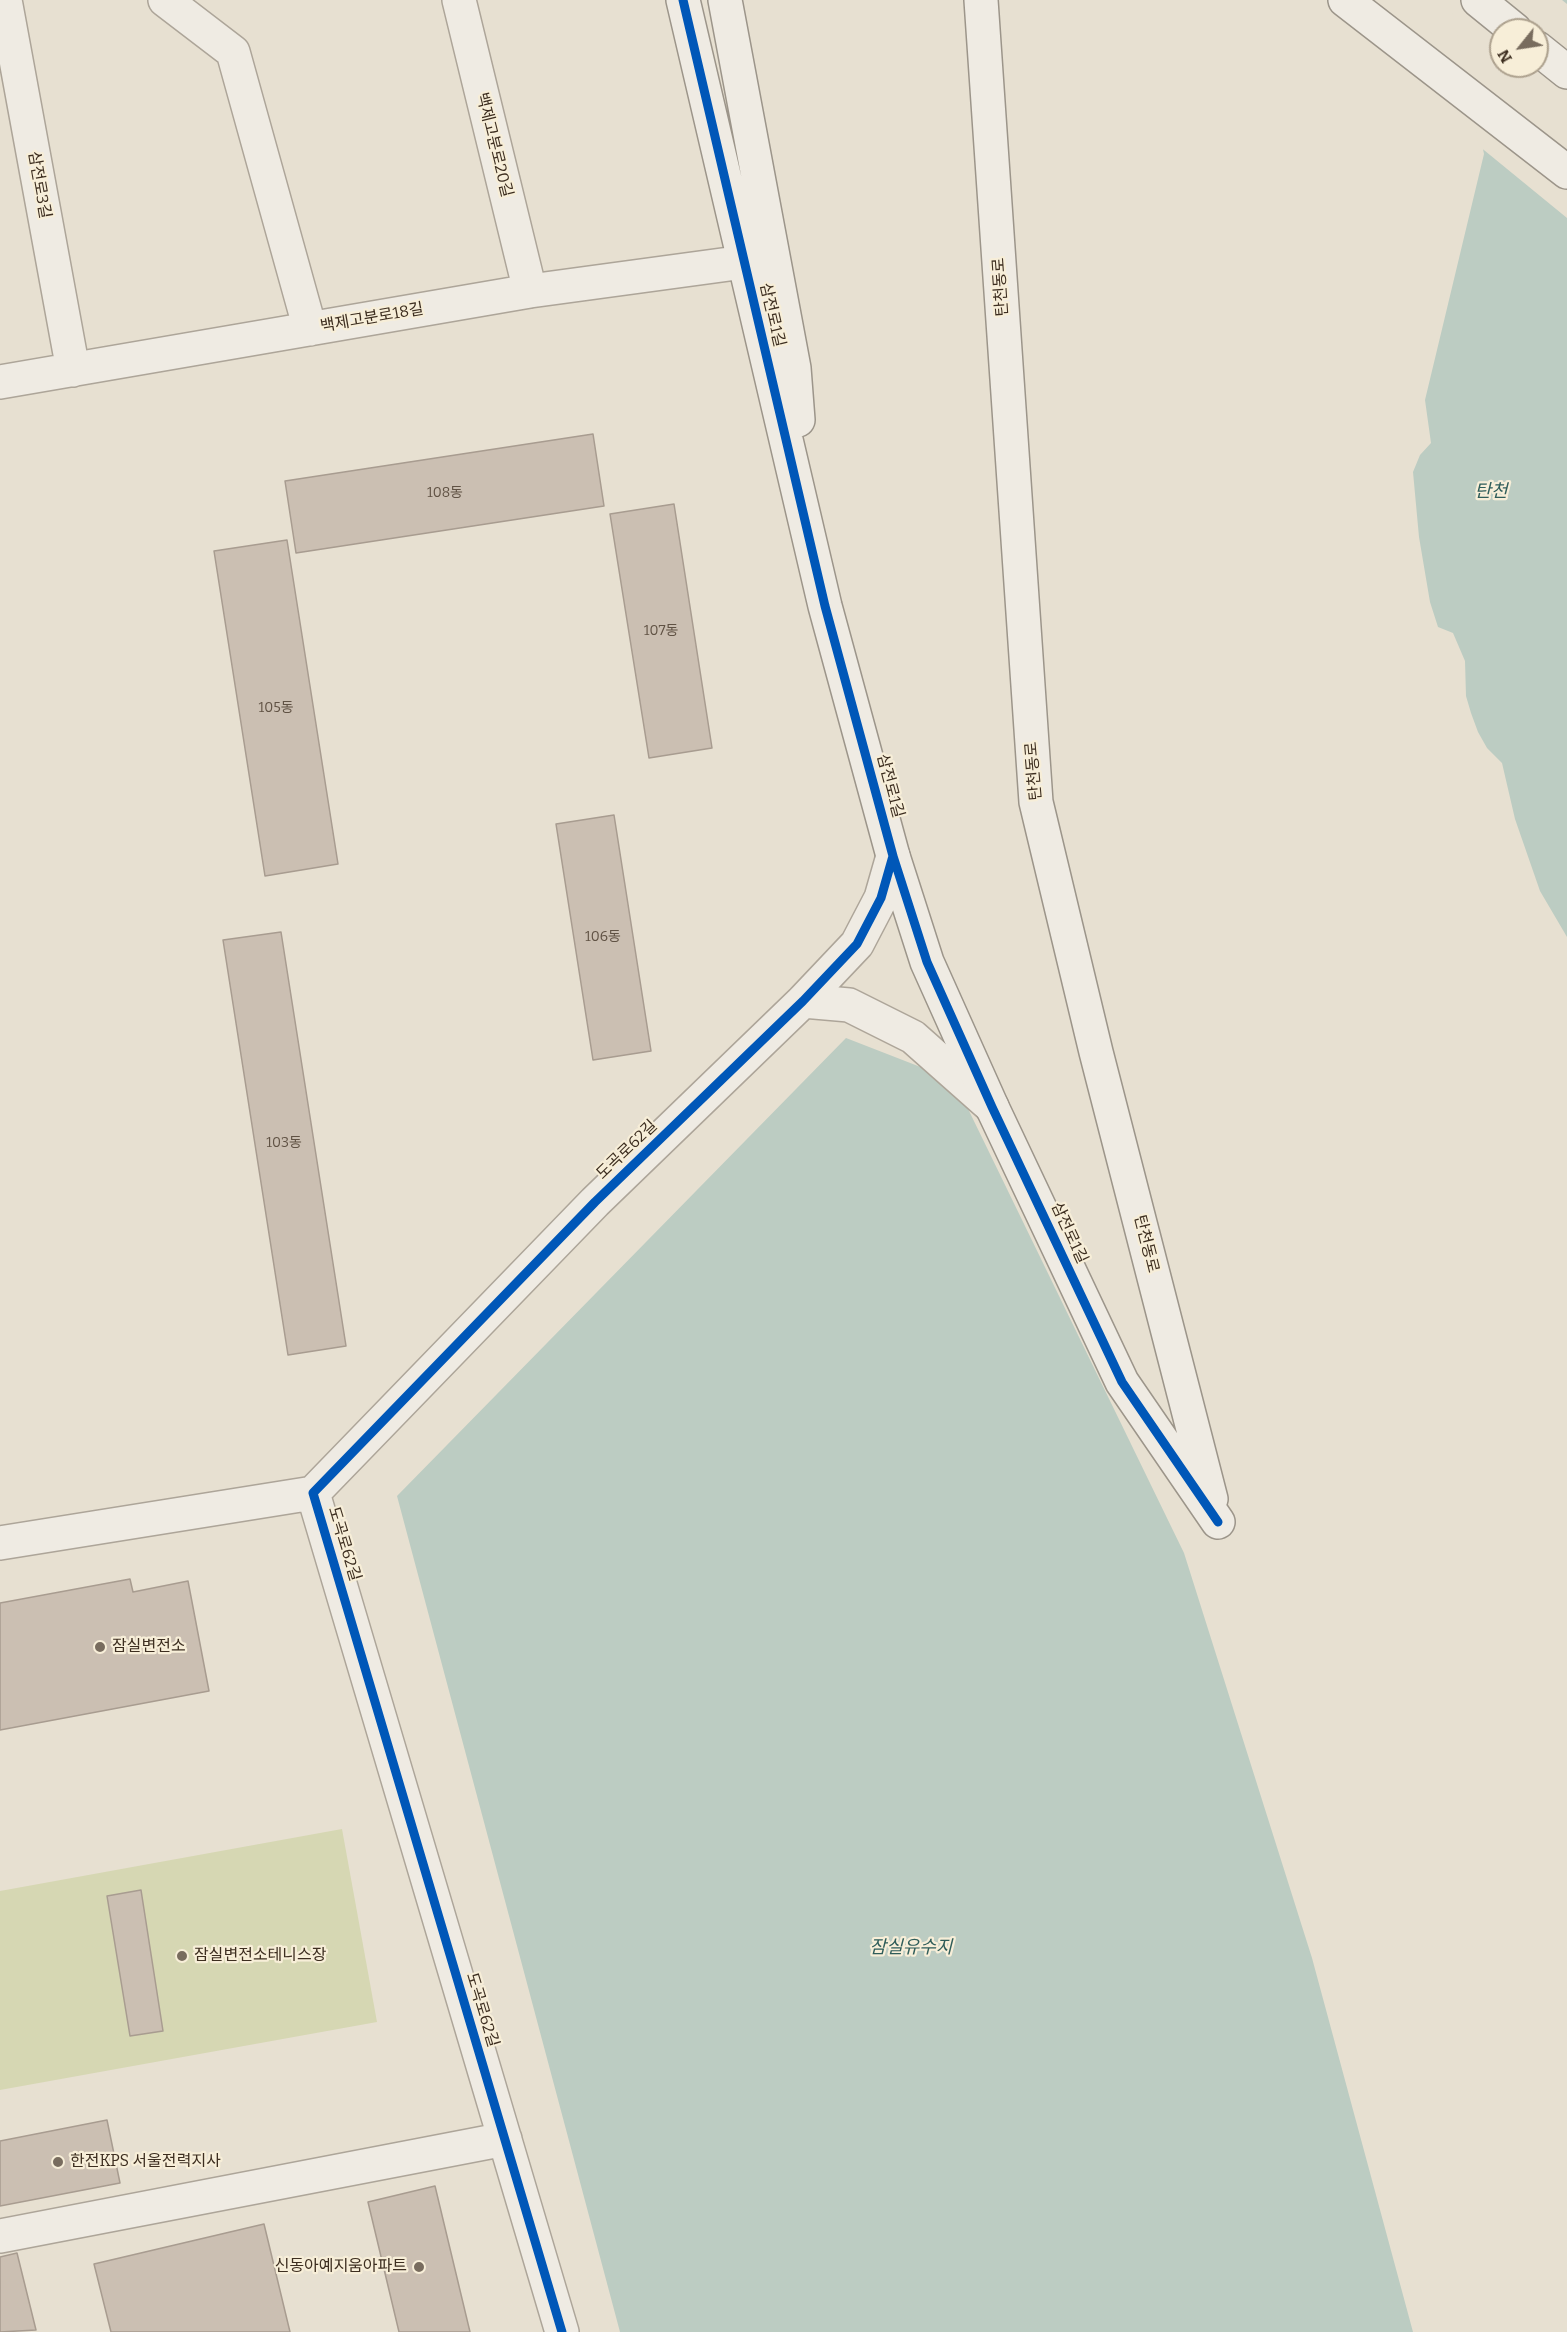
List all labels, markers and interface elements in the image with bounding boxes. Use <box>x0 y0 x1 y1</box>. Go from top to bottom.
north arrow <box>1489 18 1549 78</box>
text: N <box>1493 46 1516 66</box>
street label: 백제고분로20길 <box>472 91 516 199</box>
street label: 삼전로3길 <box>24 150 54 220</box>
street label: 탄천동로 <box>989 257 1013 317</box>
street label: 삼전로1길 <box>755 281 789 349</box>
street label: 백제고분로18길 <box>319 299 425 337</box>
water label: 탄천 <box>1474 481 1508 503</box>
house number: 108동 <box>427 485 463 501</box>
house number: 107동 <box>644 623 678 639</box>
house number: 105동 <box>258 700 294 716</box>
street label: 탄천동로 <box>1022 741 1046 801</box>
street label: 삼전로1길 <box>872 752 908 820</box>
house number: 106동 <box>585 929 621 945</box>
street label: 도곡로62길 <box>593 1116 661 1184</box>
house number: 103동 <box>266 1135 302 1151</box>
street label: 삼전로1길 <box>1046 1199 1092 1267</box>
street label: 탄천동로 <box>1130 1213 1162 1275</box>
street label: 도곡로62길 <box>324 1504 364 1584</box>
place label: 잠실변전소 <box>112 1637 186 1657</box>
marker: 잠실변전소 <box>93 1640 107 1654</box>
water label: 잠실유수지 <box>870 1937 952 1959</box>
place label: 잠실변전소테니스장 <box>194 1946 326 1966</box>
marker: 잠실변전소테니스장 <box>175 1949 189 1963</box>
street label: 도곡로62길 <box>462 1970 502 2050</box>
place label: 한전KPS 서울전력지사 <box>70 2152 221 2172</box>
marker: 한전KPS 서울전력지사 <box>51 2155 65 2169</box>
place label: 신동아예지움아파트 <box>275 2257 407 2277</box>
marker: 신동아예지움아파트 <box>412 2260 426 2274</box>

